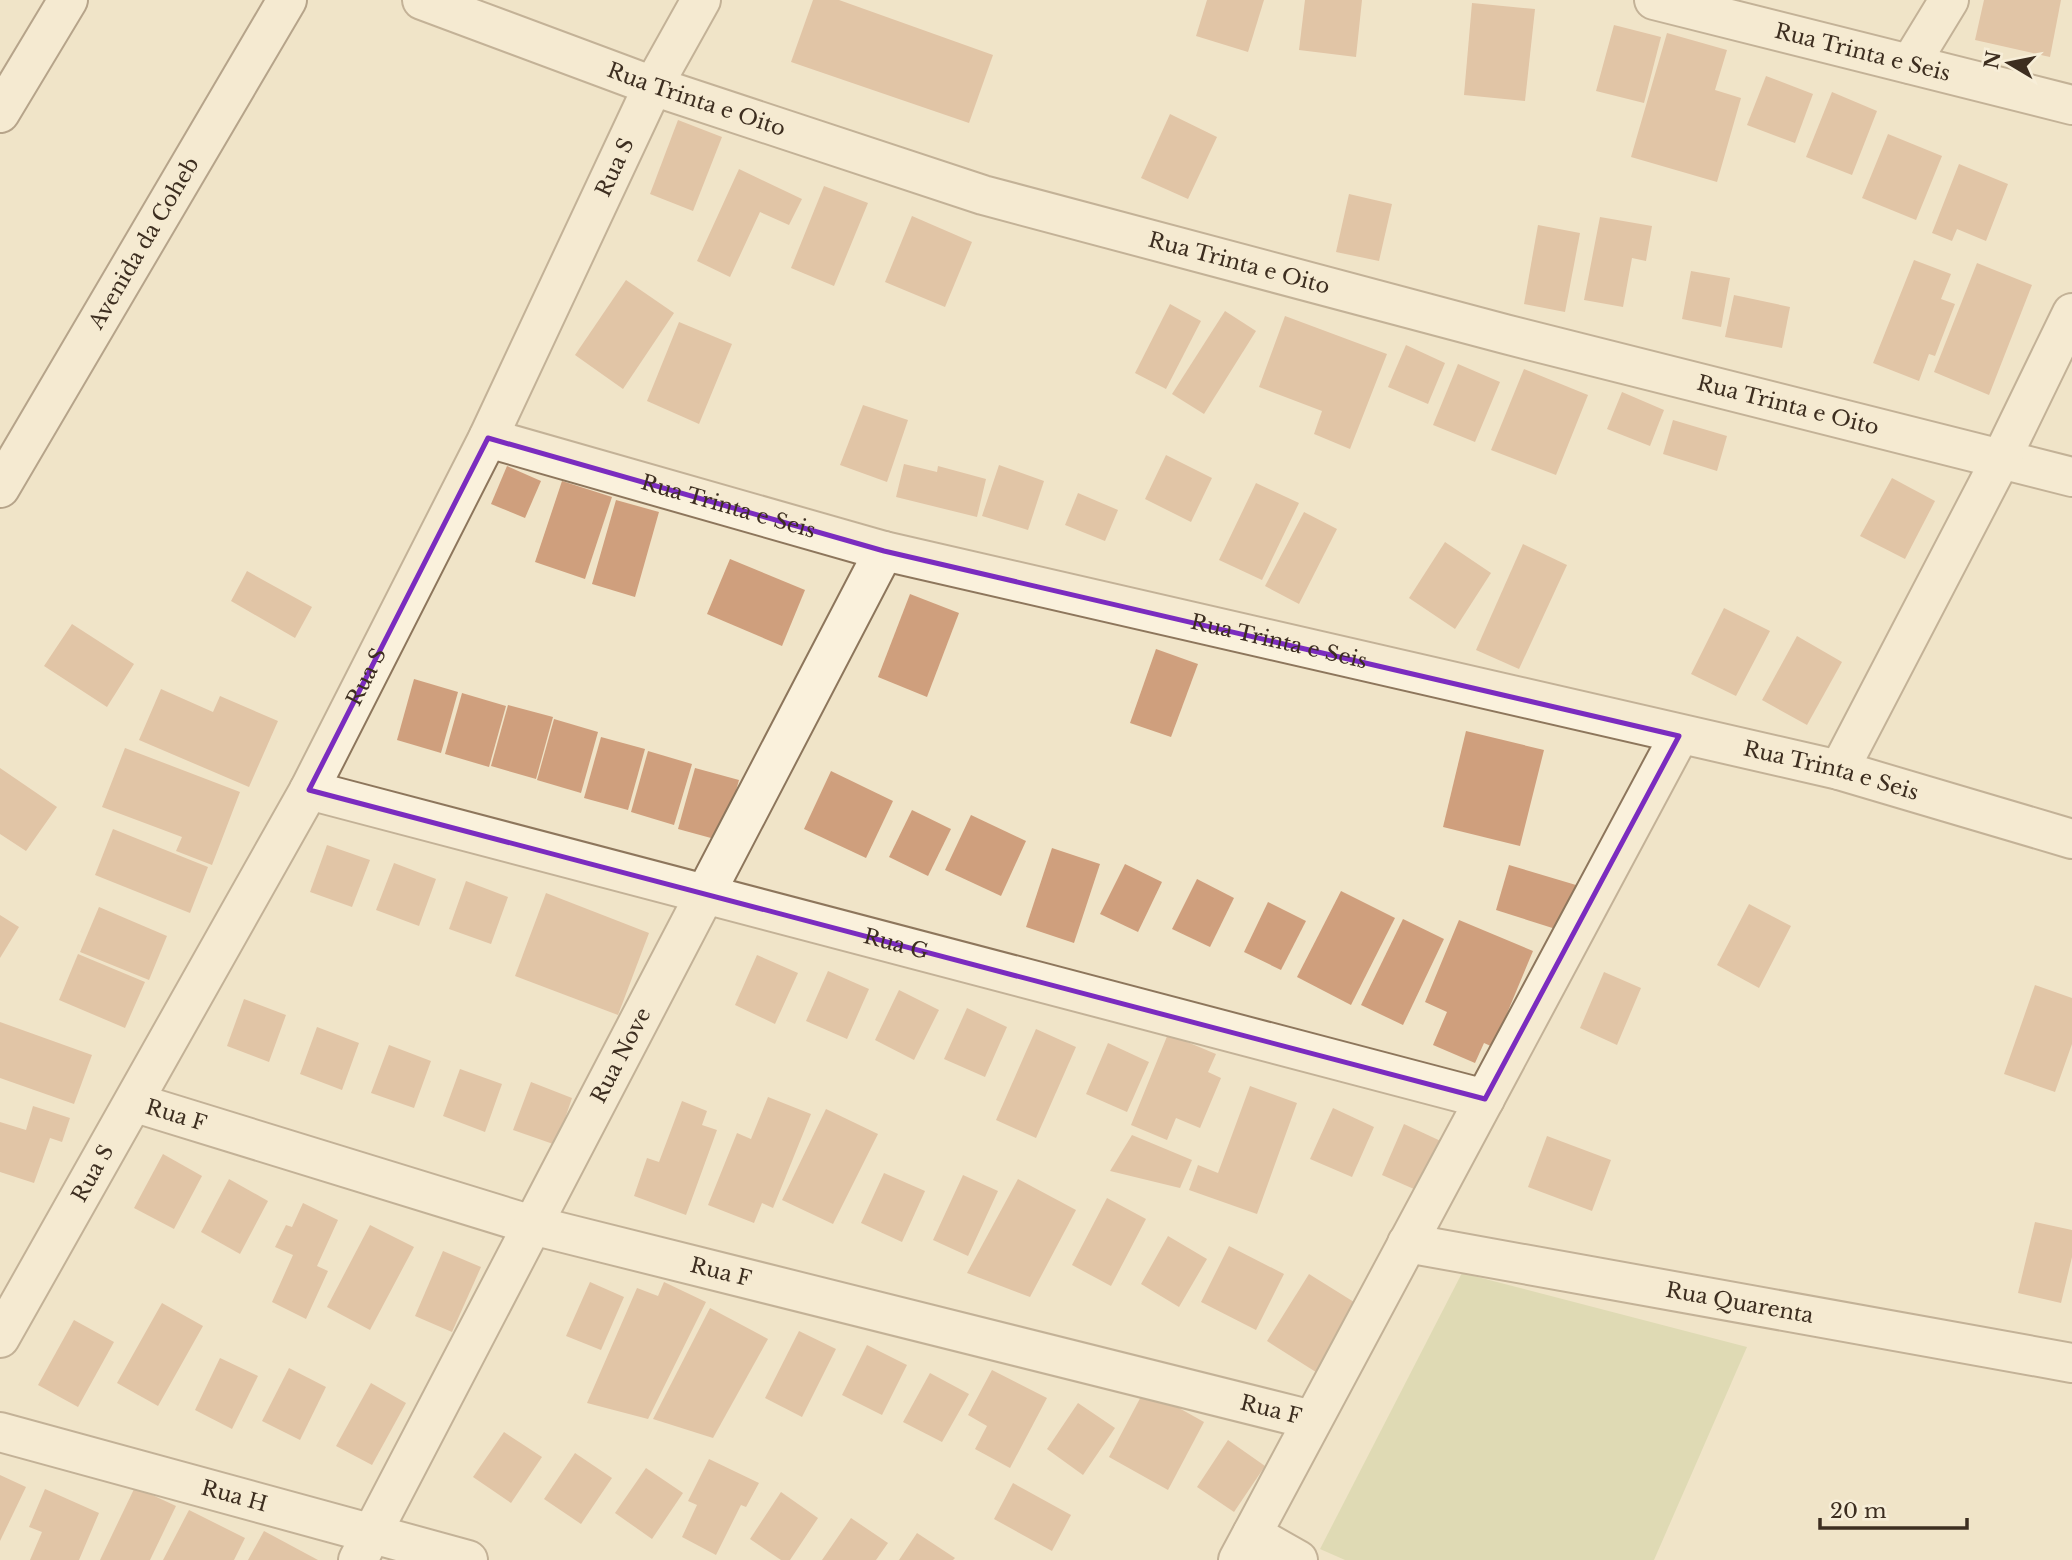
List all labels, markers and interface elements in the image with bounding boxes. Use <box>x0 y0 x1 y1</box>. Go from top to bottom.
street label: Rua Trinta e Seis <box>1772 18 1953 87</box>
north arrow <box>1974 28 2044 98</box>
text: N <box>1980 49 2006 71</box>
street label: Rua Trinta e Oito <box>604 57 789 142</box>
street label: Rua S <box>590 134 640 201</box>
street label: Avenida da Coheb <box>83 153 205 335</box>
street label: Rua Trinta e Oito <box>1146 227 1333 300</box>
street label: Rua Trinta e Oito <box>1694 370 1882 441</box>
street label: Rua Trinta e Seis <box>638 469 819 544</box>
street label: Rua Trinta e Seis <box>1188 609 1370 674</box>
street label: Rua S <box>341 644 392 710</box>
street label: Rua Trinta e Seis <box>1741 735 1922 806</box>
street label: Rua G <box>861 923 931 965</box>
street label: Rua Nove <box>585 1003 657 1108</box>
street label: Rua F <box>143 1094 210 1137</box>
street label: Rua S <box>66 1140 119 1207</box>
street label: Rua F <box>688 1252 754 1292</box>
street label: Rua Quarenta <box>1664 1277 1816 1329</box>
street label: Rua F <box>1238 1390 1304 1430</box>
street label: Rua H <box>198 1475 270 1518</box>
scale bar <box>1820 1486 1967 1530</box>
text: 20 m <box>1830 1498 1887 1524</box>

